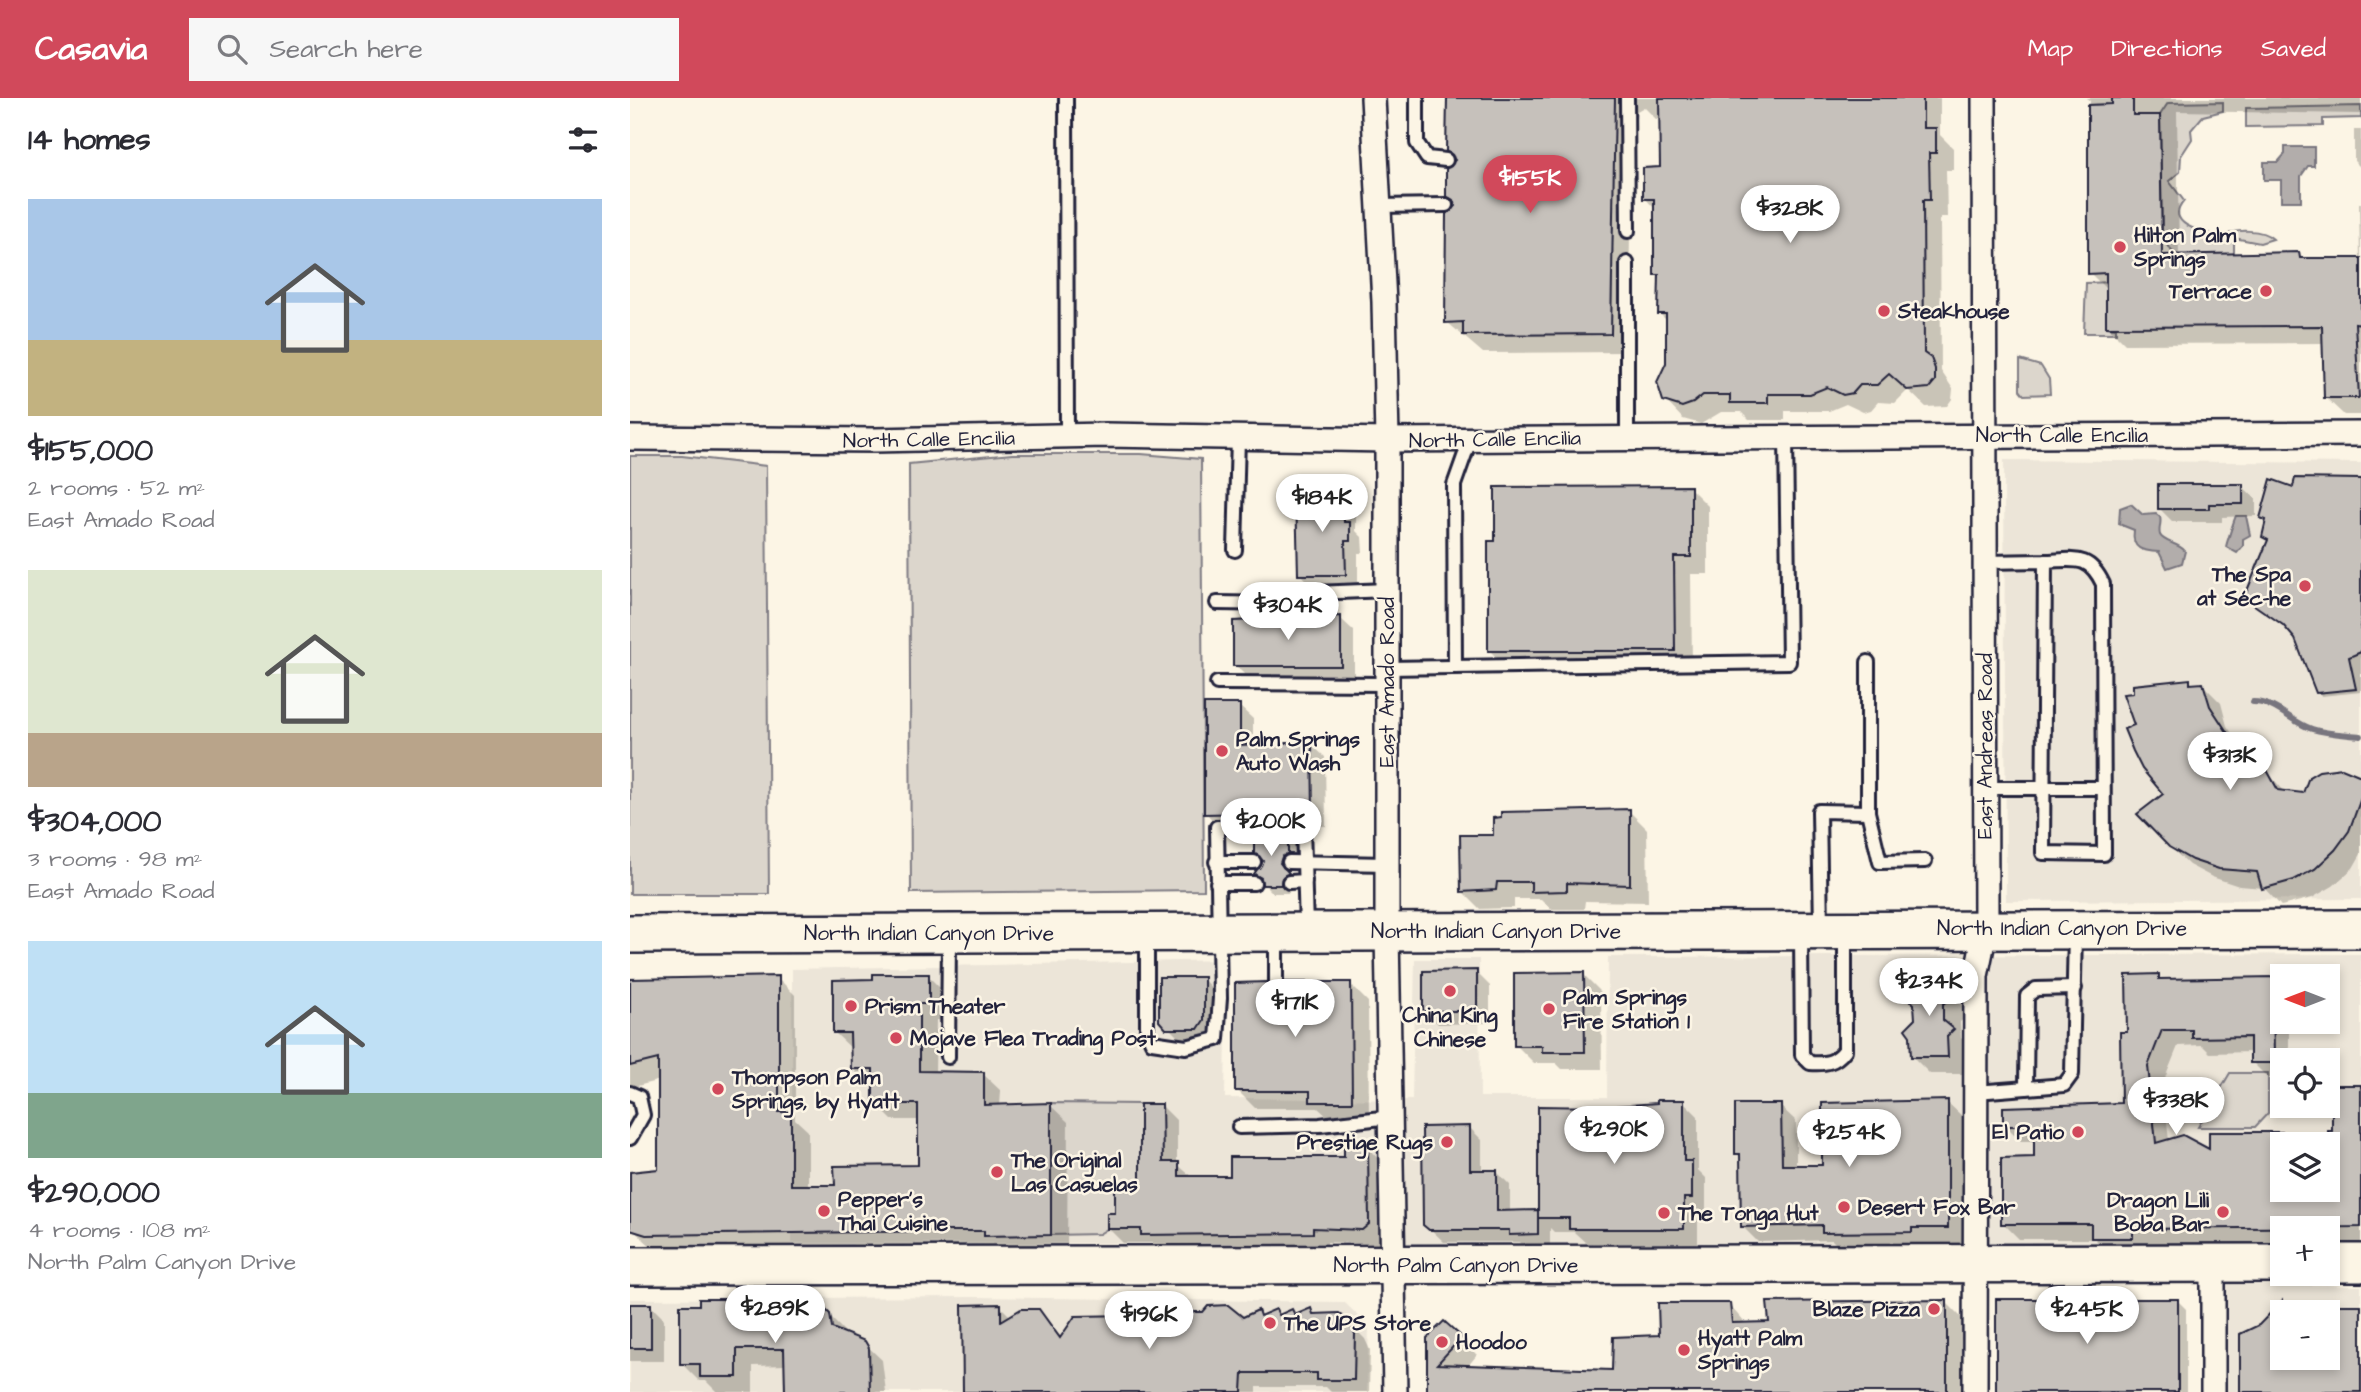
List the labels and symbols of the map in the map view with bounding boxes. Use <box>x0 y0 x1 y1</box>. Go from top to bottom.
pin: $155K <box>1481 156 1579 215</box>
pin: $328K <box>1741 186 1839 245</box>
place label: Hilton Palm Springs <box>2133 221 2237 276</box>
marker: Hilton Palm Springs <box>2112 239 2128 255</box>
place label: Terrace <box>2168 277 2253 306</box>
marker: Terrace <box>2258 283 2274 299</box>
place label: Steakhouse <box>1897 297 2010 326</box>
marker: Steakhouse <box>1876 303 1892 319</box>
street label: North Calle Encilia <box>1976 421 2148 450</box>
street label: North Calle Encilia <box>843 423 1016 456</box>
street label: North Calle Encilia <box>1409 423 1582 456</box>
pin: $184K <box>1273 474 1371 534</box>
place label: The Spa at Séc-he <box>2196 560 2292 613</box>
marker: The Spa at Séc-he <box>2297 578 2313 594</box>
pin: $304K <box>1239 582 1337 642</box>
street label: East Amado Road <box>1373 597 1402 767</box>
street label: East Andreas Road <box>1971 653 2000 839</box>
place label: Palm Springs Auto Wash <box>1236 725 1360 778</box>
pin: $313K <box>2181 732 2279 792</box>
marker: Palm Springs Auto Wash <box>1214 743 1230 759</box>
pin: $200K <box>1222 798 1320 858</box>
street label: North Indian Canyon Drive <box>1937 914 2187 945</box>
street label: North Indian Canyon Drive <box>1371 917 1621 948</box>
street label: North Indian Canyon Drive <box>804 919 1054 950</box>
pin: $234K <box>1880 958 1978 1018</box>
north arrow <box>2270 964 2340 1034</box>
pin: $171K <box>1246 979 1344 1039</box>
marker: China King Chinese <box>1442 983 1458 999</box>
place label: Palm Springs Fire Station 1 <box>1563 983 1690 1036</box>
place label: Prism Theater <box>865 992 1006 1021</box>
marker: Prism Theater <box>843 998 859 1014</box>
place label: China King Chinese <box>1402 1001 1498 1054</box>
marker: Palm Springs Fire Station 1 <box>1541 1001 1557 1017</box>
place label: Mojave Flea Trading Post <box>910 1024 1156 1055</box>
marker: Mojave Flea Trading Post <box>888 1030 904 1046</box>
place label: Thompson Palm Springs, by Hyatt <box>731 1063 900 1119</box>
pin: $338K <box>2127 1077 2225 1137</box>
marker: Thompson Palm Springs, by Hyatt <box>710 1081 726 1097</box>
pin: $290K <box>1565 1107 1663 1166</box>
pin: $254K <box>1800 1110 1898 1169</box>
place label: El Patio <box>1992 1118 2064 1147</box>
marker: El Patio <box>2070 1124 2086 1140</box>
place label: Prestige Rugs <box>1297 1128 1433 1159</box>
marker: Prestige Rugs <box>1439 1134 1455 1150</box>
place label: The Original Las Casuelas <box>1010 1146 1138 1199</box>
marker: The Original Las Casuelas <box>989 1164 1005 1180</box>
place label: Pepper's Thai Cuisine <box>837 1185 949 1238</box>
place label: Dragon Lili Boba Bar <box>2107 1186 2210 1239</box>
place label: Desert Fox Bar <box>1858 1193 2016 1222</box>
place label: The Tonga Hut <box>1677 1199 1819 1230</box>
marker: Desert Fox Bar <box>1836 1199 1852 1215</box>
marker: Pepper's Thai Cuisine <box>816 1203 832 1219</box>
marker: Dragon Lili Boba Bar <box>2215 1204 2231 1220</box>
marker: The Tonga Hut <box>1656 1205 1672 1221</box>
street label: North Palm Canyon Drive <box>1334 1251 1578 1282</box>
pin: $289K <box>726 1286 824 1345</box>
pin: $245K <box>2038 1286 2136 1346</box>
pin: $196K <box>1100 1292 1198 1351</box>
place label: Blaze Pizza <box>1813 1295 1920 1324</box>
marker: Blaze Pizza <box>1926 1301 1942 1317</box>
place label: The UPS Store <box>1283 1309 1432 1338</box>
marker: The UPS Store <box>1262 1315 1278 1331</box>
place label: Hyatt Palm Springs <box>1697 1324 1803 1379</box>
place label: Hoodoo <box>1456 1328 1527 1357</box>
marker: Hoodoo <box>1434 1334 1450 1350</box>
marker: Hyatt Palm Springs <box>1676 1342 1692 1358</box>

